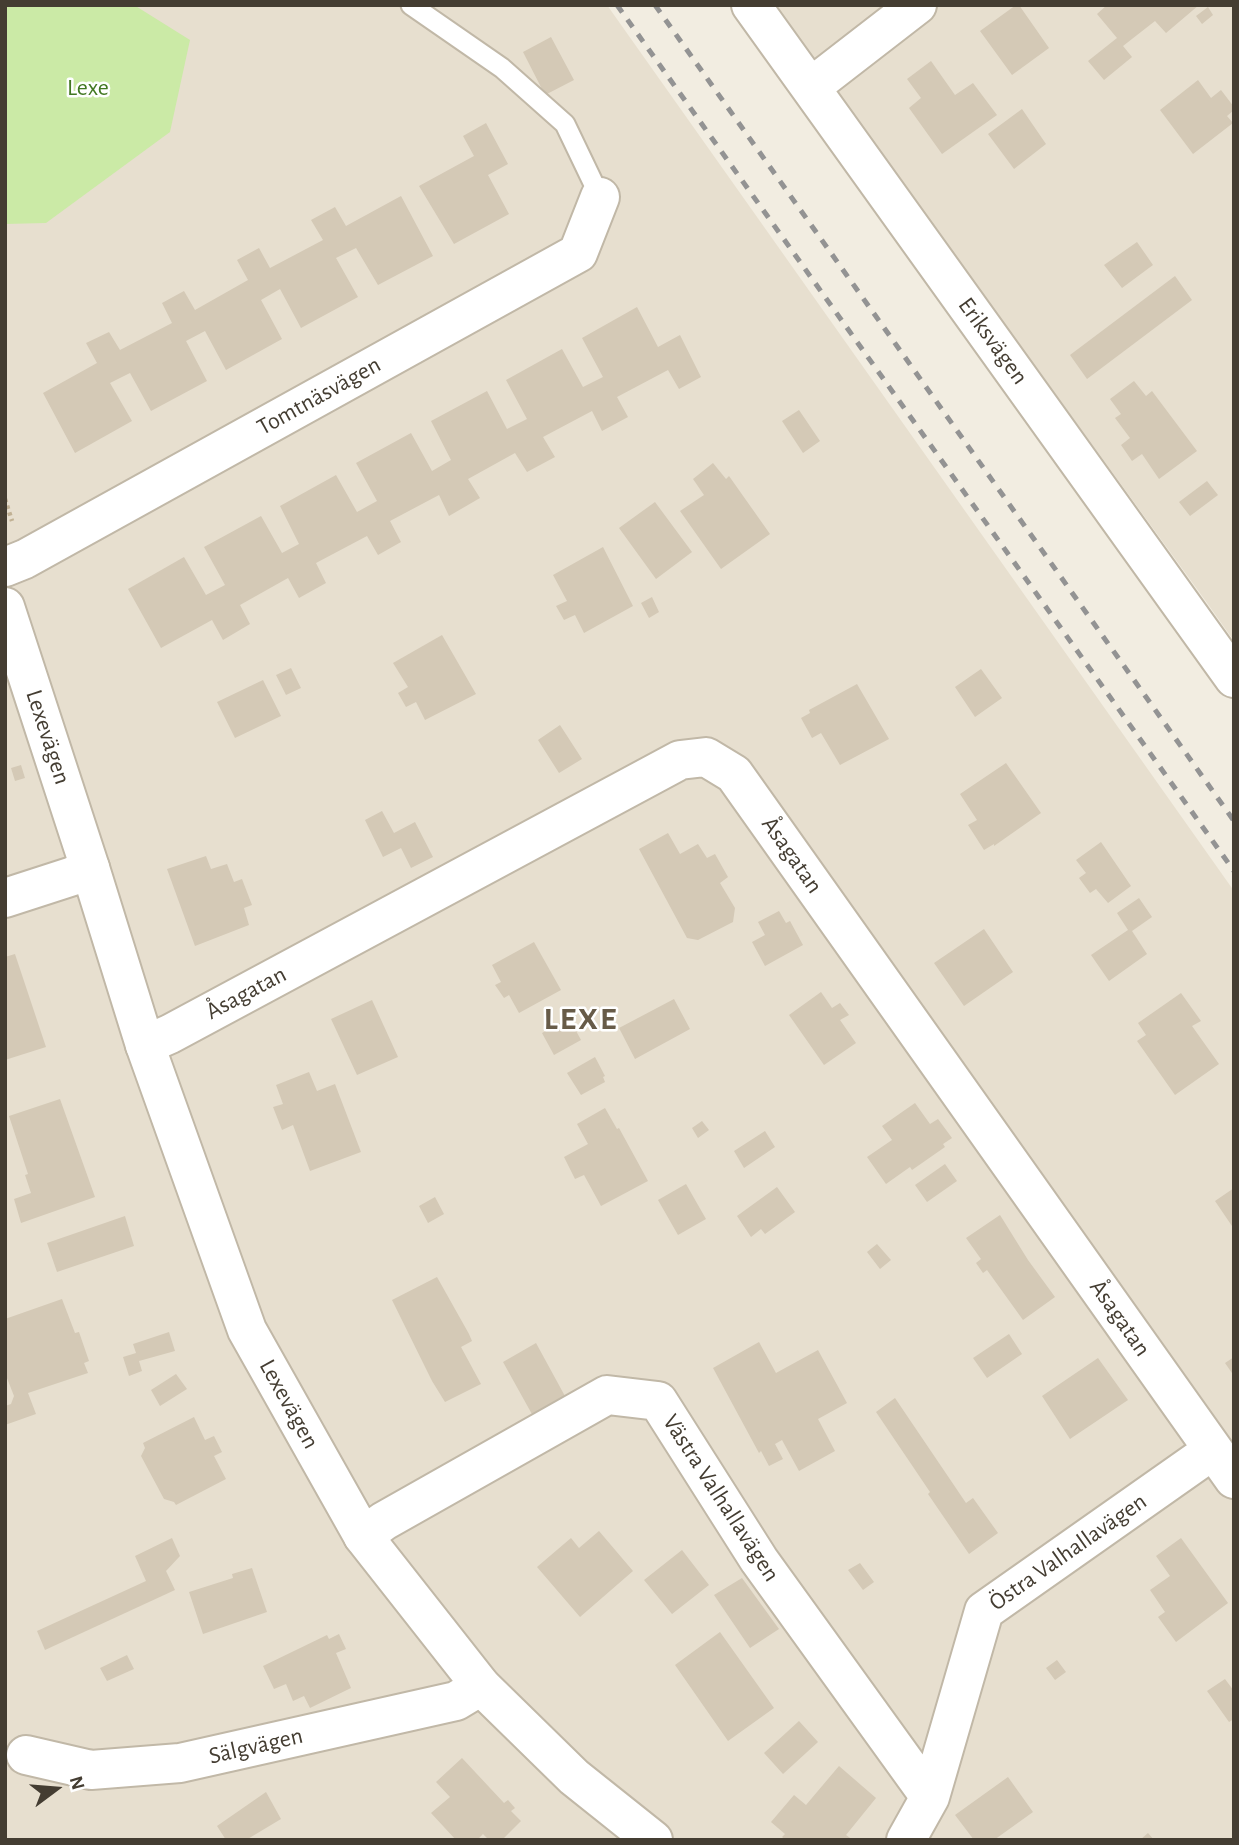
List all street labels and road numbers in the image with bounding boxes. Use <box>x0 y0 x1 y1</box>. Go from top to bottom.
street label: Eriksvägen <box>952 292 1034 390</box>
street label: Tomtnäsvägen <box>252 350 386 442</box>
street label: Lexevägen <box>19 686 77 788</box>
street label: Åsagatan <box>755 811 829 899</box>
street label: Åsagatan <box>201 960 291 1026</box>
street label: Åsagatan <box>1083 1274 1157 1362</box>
street label: Lexevägen <box>253 1354 325 1454</box>
street label: Västra Valhallavägen <box>656 1409 786 1587</box>
street label: Östra Valhallavägen <box>984 1487 1152 1617</box>
street label: Sälgvägen <box>206 1721 306 1771</box>

